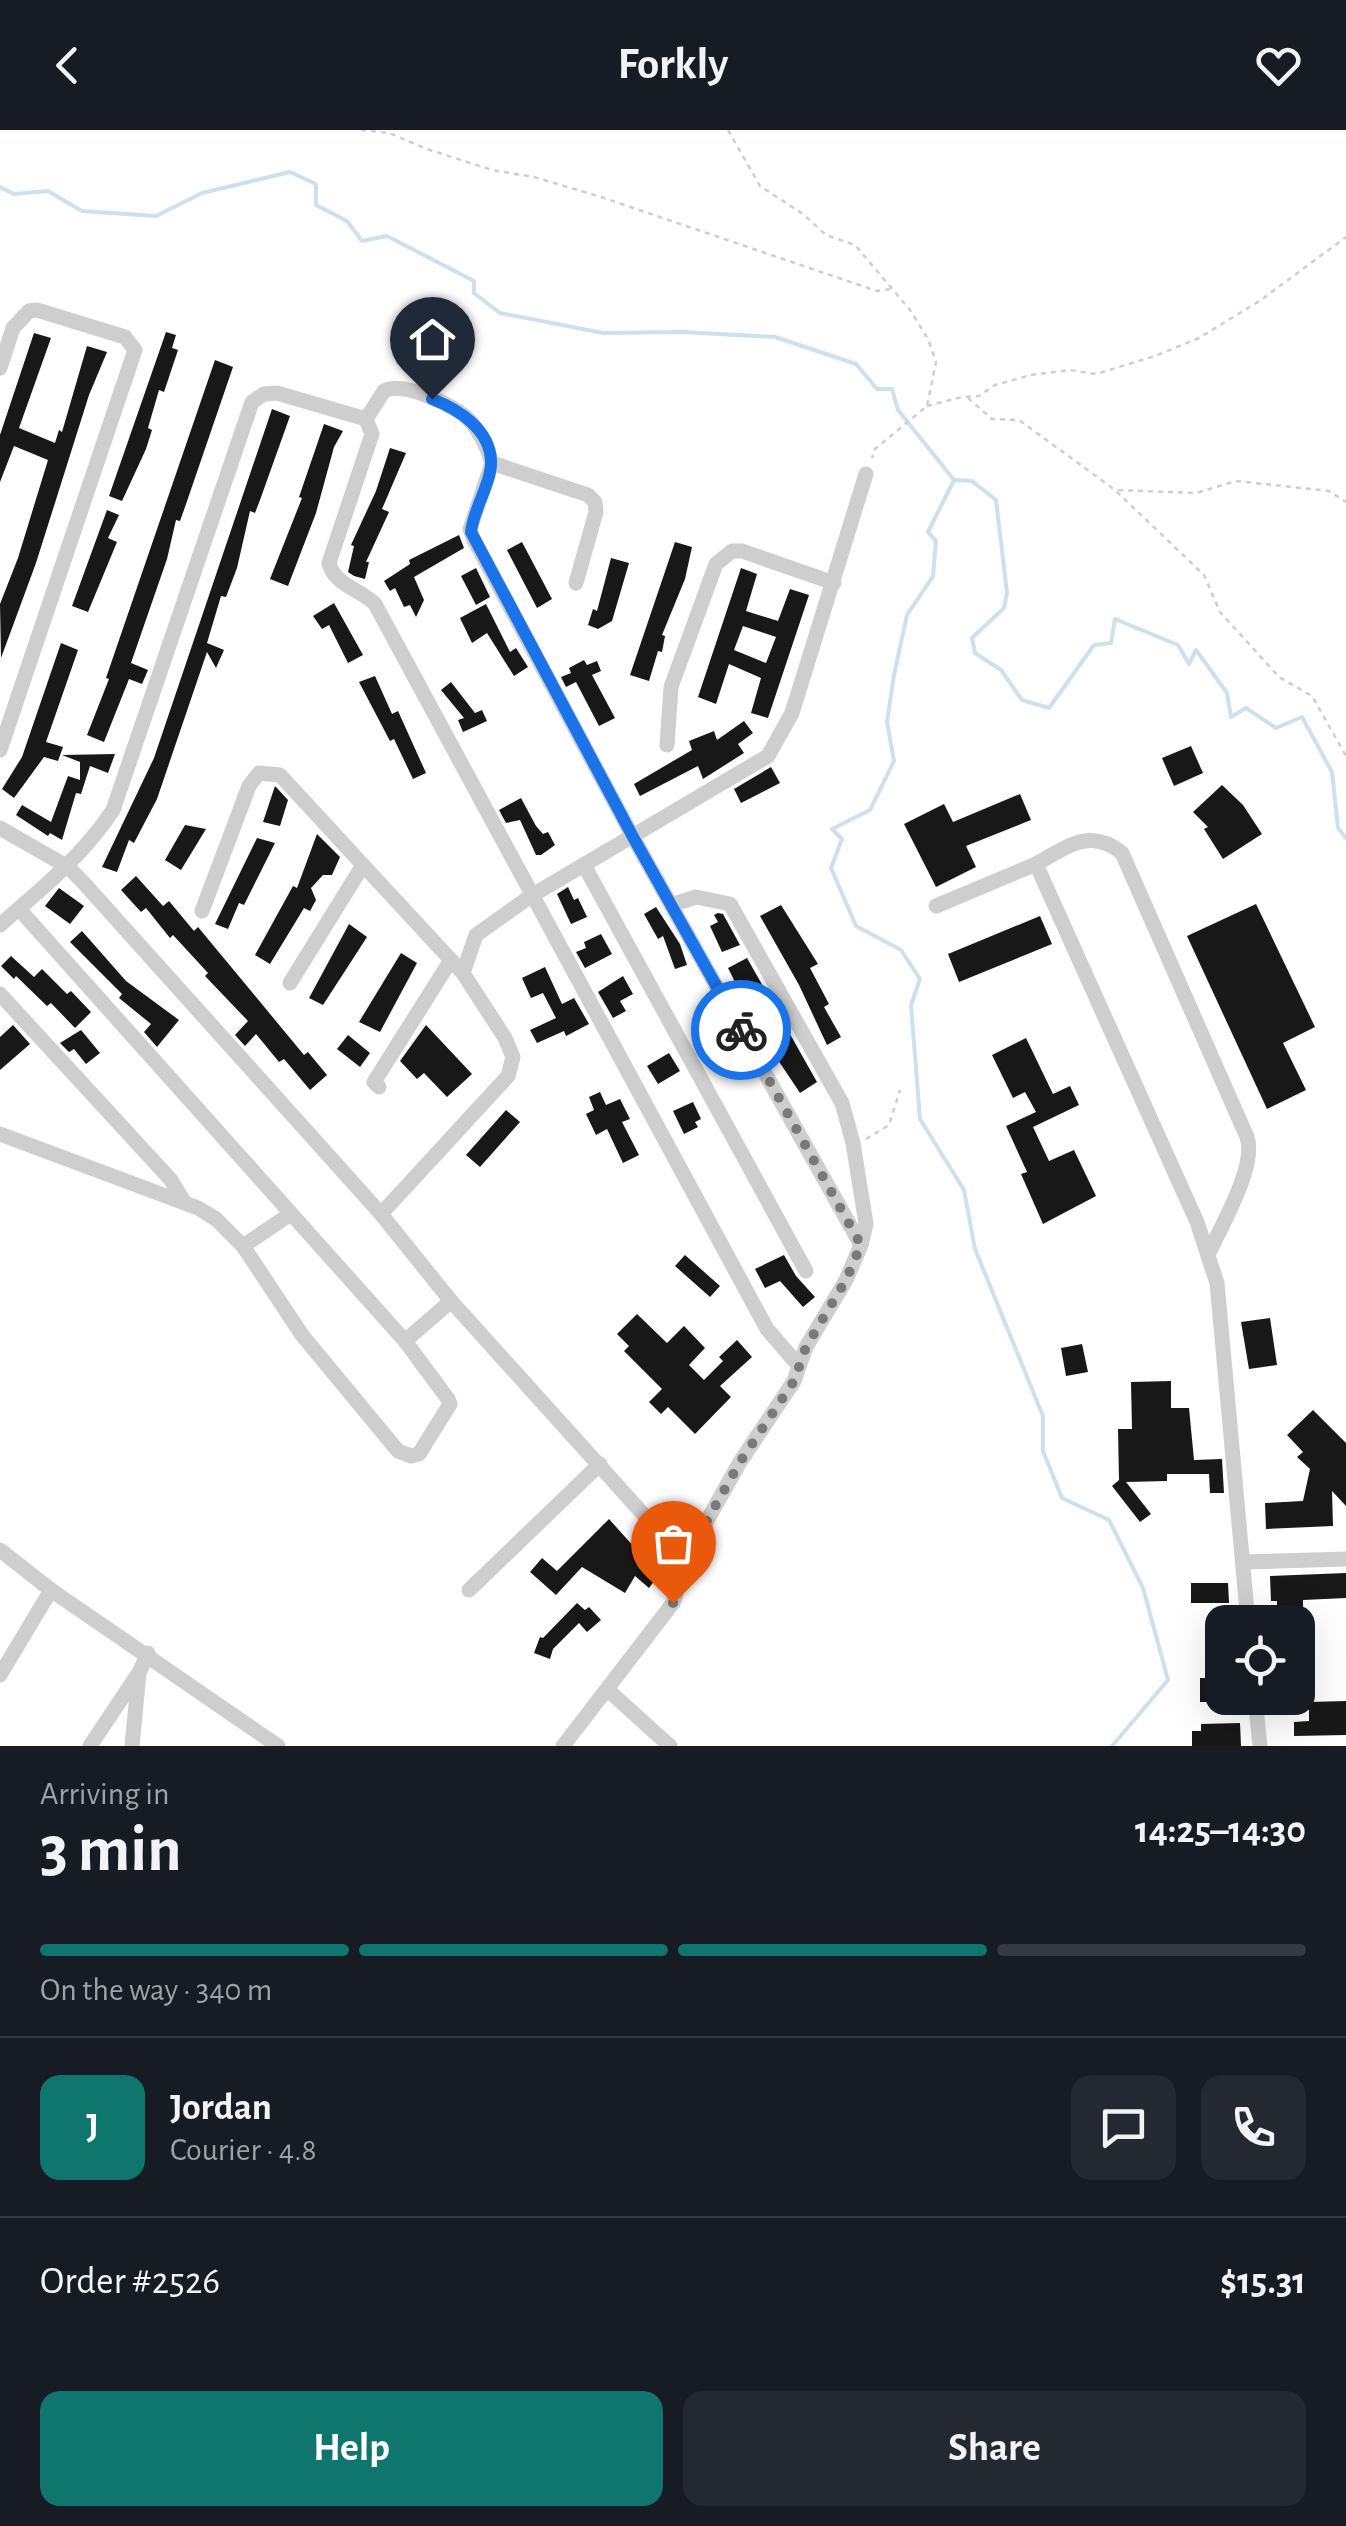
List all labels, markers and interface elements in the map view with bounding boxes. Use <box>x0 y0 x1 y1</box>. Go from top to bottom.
icon: back <box>40 38 95 93</box>
icon: heart <box>1251 38 1306 93</box>
text: Forkly <box>618 42 728 87</box>
pin <box>390 297 475 400</box>
icon: home <box>405 312 460 367</box>
courier <box>691 980 791 1080</box>
icon: bike <box>714 1003 769 1058</box>
pin <box>631 1501 716 1604</box>
icon: bag <box>646 1516 701 1571</box>
map controls <box>1205 1605 1315 1715</box>
button: locate <box>1205 1605 1315 1715</box>
text: Arriving in <box>40 1778 169 1810</box>
text: 14:25–14:30 <box>1135 1812 1306 1850</box>
text: 3 min <box>40 1818 182 1883</box>
text: On the way · 340 m <box>40 1974 272 2006</box>
button: chat <box>1071 2075 1176 2180</box>
button: phone <box>1201 2075 1306 2180</box>
text: Jordan <box>170 2089 272 2127</box>
text: J <box>86 2108 99 2146</box>
text: Courier · 4.8 <box>170 2134 317 2166</box>
text: Order #2526 <box>40 2263 220 2301</box>
text: $15.31 <box>1220 2263 1306 2301</box>
button: Help <box>40 2391 663 2506</box>
button: Share <box>683 2391 1306 2506</box>

